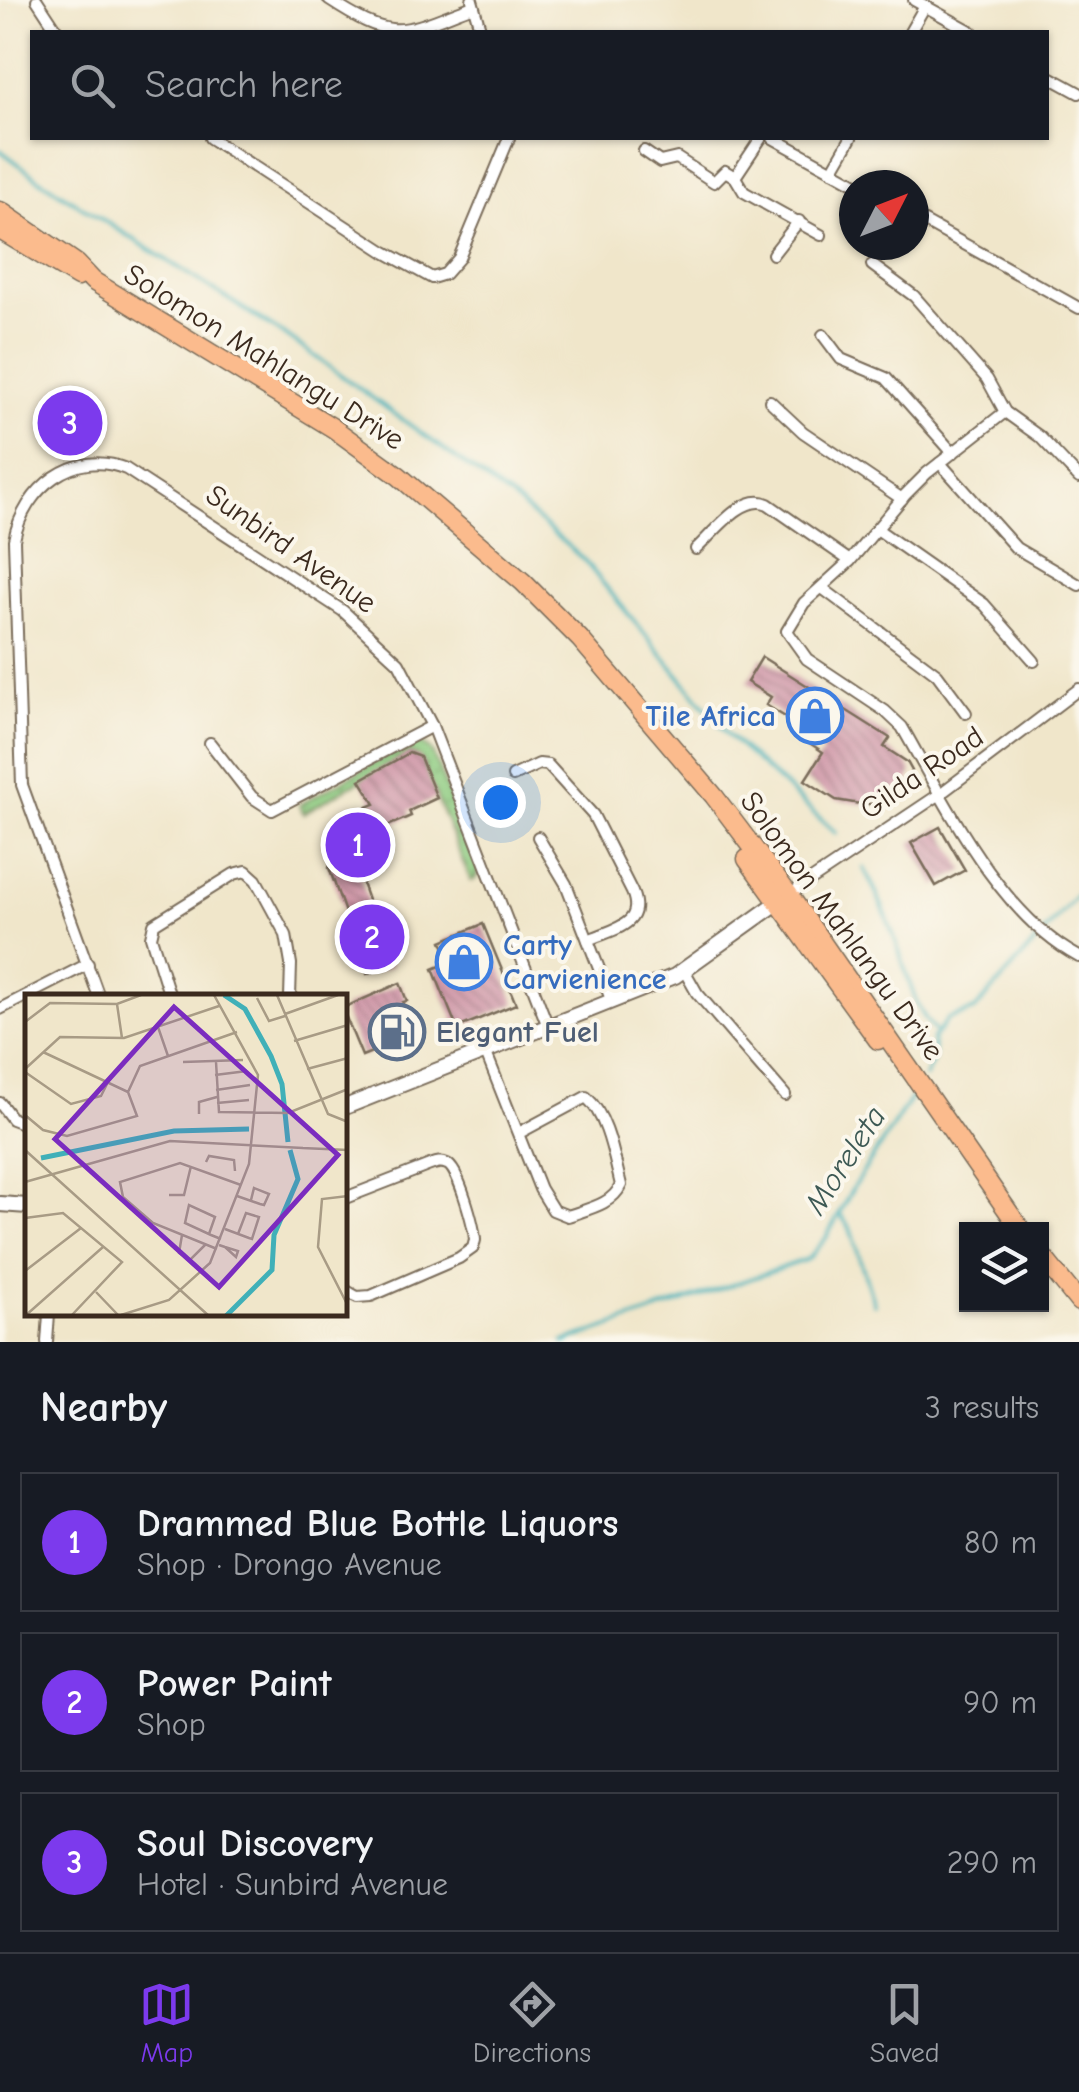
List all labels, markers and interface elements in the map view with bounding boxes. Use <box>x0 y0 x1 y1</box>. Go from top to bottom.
search box <box>30 30 1049 140</box>
icon: search <box>65 58 120 113</box>
text: Search here <box>145 63 343 107</box>
north arrow <box>839 170 929 260</box>
street label: Solomon Mahlangu Drive <box>118 256 410 458</box>
pin: 3 <box>38 386 102 460</box>
street label: Sunbird Avenue <box>199 477 383 621</box>
shop icon: Tile Africa <box>785 686 845 746</box>
place label: Tile Africa <box>646 699 776 734</box>
street label: Gilda Road <box>854 719 990 827</box>
your location <box>475 777 526 828</box>
street label: Solomon Mahlangu Drive <box>733 785 951 1067</box>
pin: 1 <box>326 808 390 882</box>
pin: 2 <box>340 900 404 974</box>
place label: Carty Carvienience <box>503 928 667 997</box>
shop icon: Carty Carvienience <box>434 932 494 992</box>
inset map <box>25 994 348 1317</box>
fuel station icon: Elegant Fuel <box>367 1002 427 1062</box>
place label: Elegant Fuel <box>436 1015 599 1050</box>
water label: Moreleta <box>796 1099 893 1222</box>
map controls <box>959 1222 1049 1312</box>
button: layers <box>959 1222 1049 1312</box>
text: Nearby <box>40 1383 167 1432</box>
text: 3 results <box>925 1389 1039 1426</box>
text: Drammed Blue Bottle Liquors <box>137 1502 618 1546</box>
text: 1 <box>68 1524 81 1561</box>
text: 80 m <box>964 1524 1037 1561</box>
text: Shop · Drongo Avenue <box>137 1546 442 1583</box>
text: Power Paint <box>137 1662 331 1706</box>
text: 2 <box>67 1684 82 1721</box>
text: 90 m <box>963 1684 1037 1721</box>
text: Shop <box>137 1706 206 1743</box>
text: Soul Discovery <box>137 1822 373 1866</box>
text: 3 <box>67 1844 82 1881</box>
text: 290 m <box>947 1844 1037 1881</box>
text: Hotel · Sunbird Avenue <box>137 1866 448 1903</box>
tab: Map <box>139 1977 194 2069</box>
tab: Directions <box>473 1977 591 2069</box>
tab: Saved <box>870 1977 940 2069</box>

